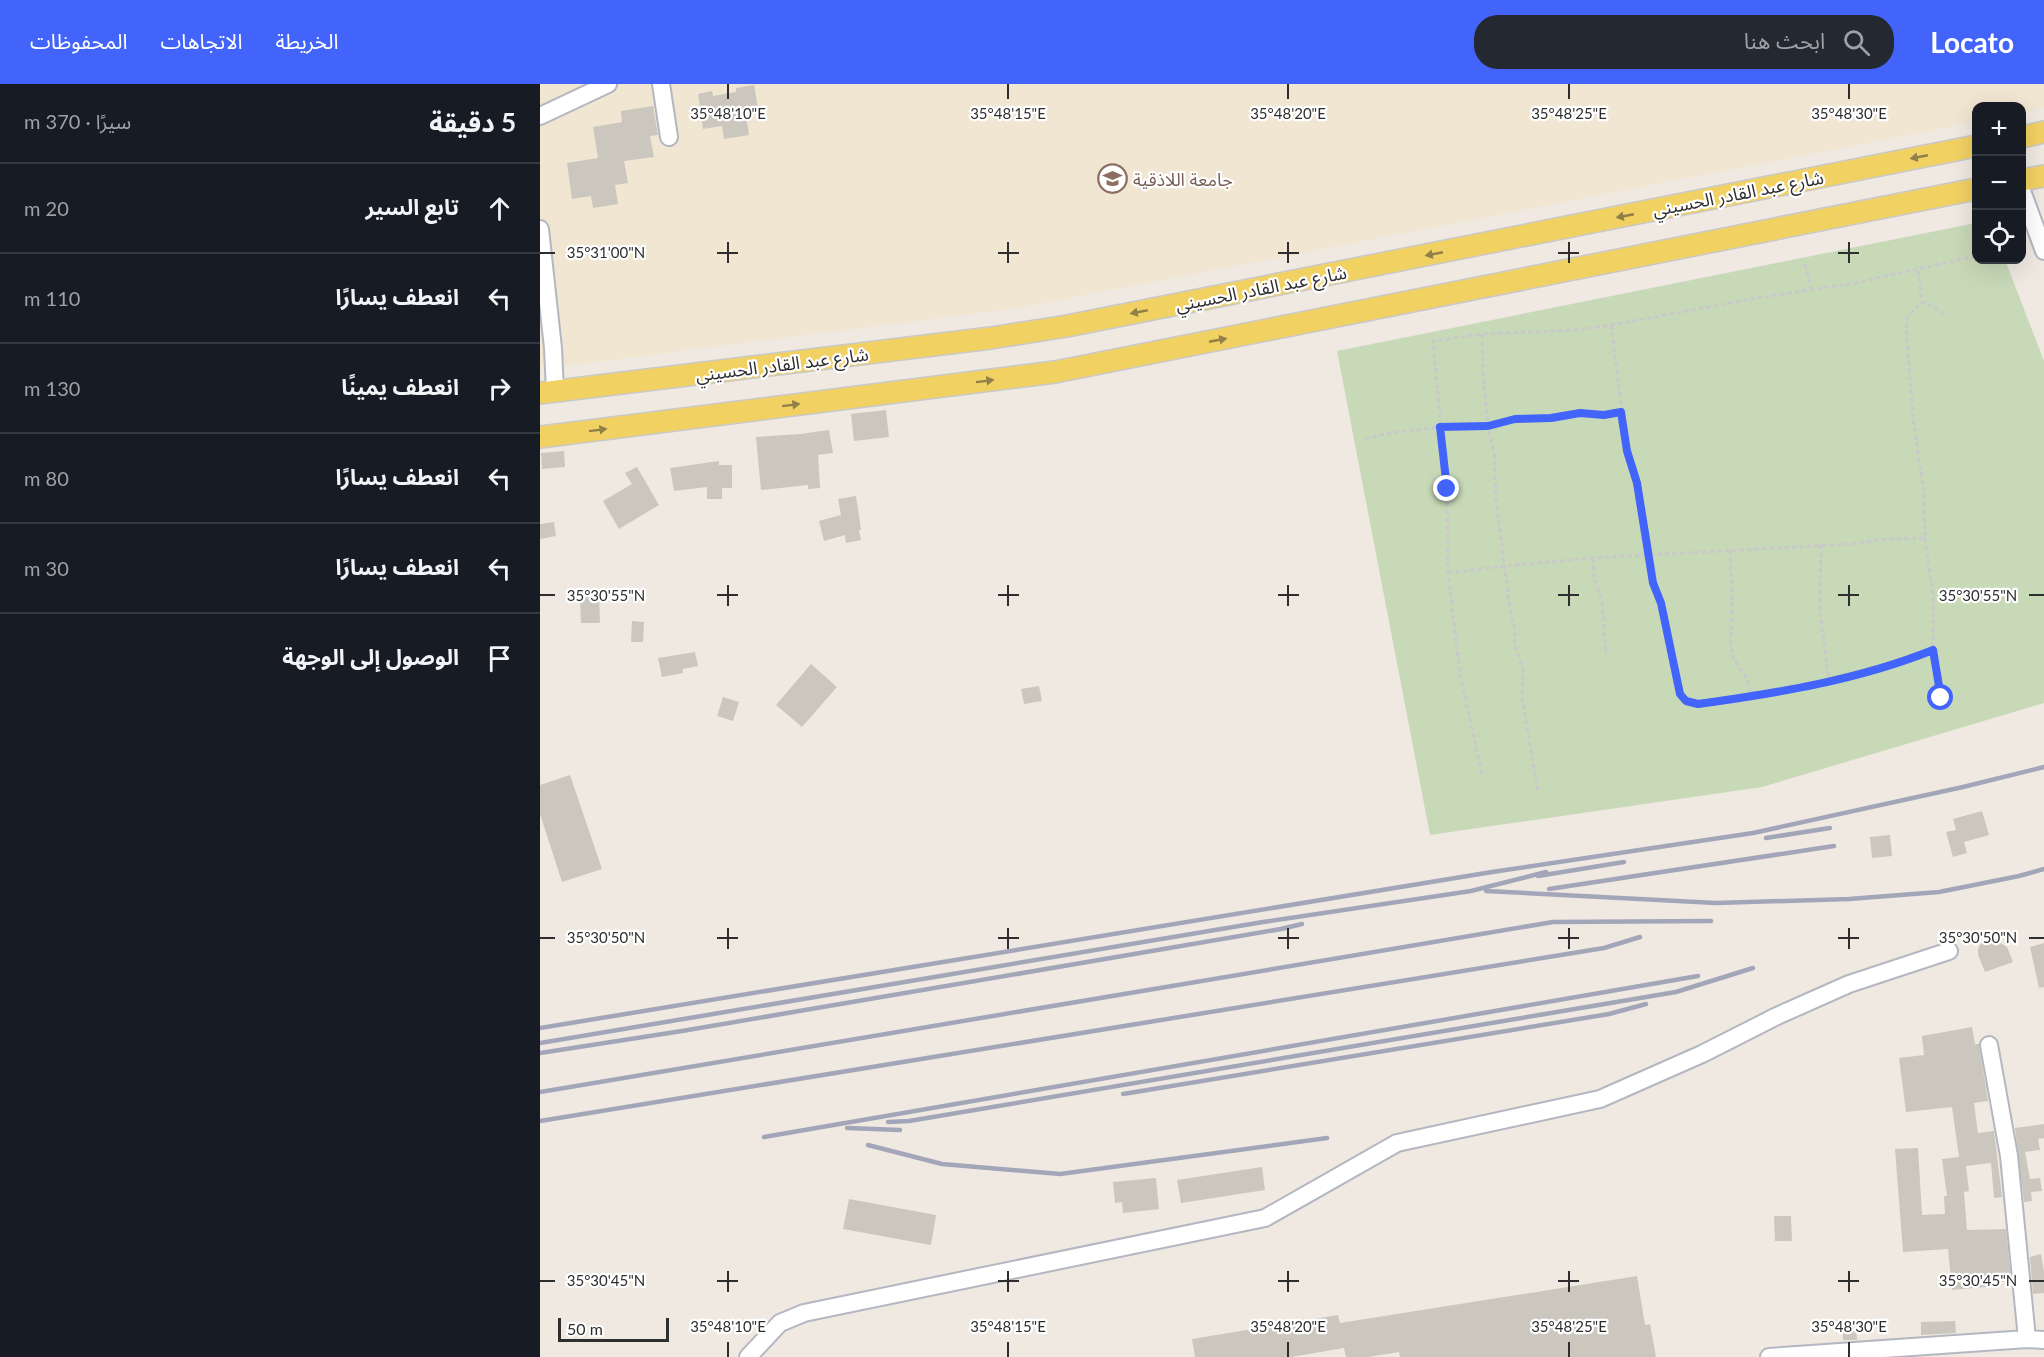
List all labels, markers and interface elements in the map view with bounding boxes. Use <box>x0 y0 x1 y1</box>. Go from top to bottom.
search box <box>1474 15 1894 69</box>
text: Locato <box>1930 25 2014 59</box>
icon: search <box>1840 26 1873 59</box>
text: ابحث هنا <box>1744 27 1825 54</box>
text: المحفوظات <box>30 28 127 53</box>
text: الاتجاهات <box>160 28 242 53</box>
text: الخريطة <box>275 28 338 53</box>
map controls <box>1972 102 2026 264</box>
button: + <box>1972 102 2026 156</box>
text: 35°48'10"E <box>690 104 766 122</box>
text: 35°48'15"E <box>970 104 1046 122</box>
text: 35°48'20"E <box>1250 104 1326 122</box>
text: 35°48'25"E <box>1531 104 1607 122</box>
text: 35°48'30"E <box>1811 104 1887 122</box>
text: 5 دقيقة <box>429 106 516 138</box>
text: سيرًا · 370 m <box>24 109 131 133</box>
one-way arrow <box>1909 153 1928 162</box>
button: − <box>1972 156 2026 210</box>
school or university icon: جامعة اللاذقية <box>1096 163 1128 195</box>
street label: شارع عبد القادر الحسيني <box>1651 166 1826 224</box>
place label: جامعة اللاذقية <box>1133 168 1233 190</box>
icon: ahead <box>483 192 516 225</box>
text: تابع السير <box>365 193 459 220</box>
text: 20 m <box>24 196 69 220</box>
button: locate <box>1972 210 2026 264</box>
one-way arrow <box>1615 212 1634 221</box>
text: 35°31'00"N <box>567 243 645 261</box>
one-way arrow <box>1424 250 1443 259</box>
street label: شارع عبد القادر الحسيني <box>1174 261 1349 319</box>
icon: left <box>483 282 516 315</box>
text: انعطف يسارًا <box>335 283 459 310</box>
text: 110 m <box>24 286 80 310</box>
one-way arrow <box>1130 308 1149 317</box>
one-way arrow <box>1209 335 1228 344</box>
street label: شارع عبد القادر الحسيني <box>694 342 870 389</box>
icon: right <box>483 372 516 405</box>
text: انعطف يمينًا <box>341 373 459 400</box>
text: 130 m <box>24 376 80 400</box>
one-way arrow <box>976 376 995 386</box>
one-way arrow <box>782 401 801 410</box>
one-way arrow <box>589 425 608 435</box>
icon: left <box>483 462 516 495</box>
text: انعطف يسارًا <box>335 463 459 490</box>
text: 80 m <box>24 466 69 490</box>
route end <box>1433 475 1459 501</box>
icon: left <box>483 552 516 585</box>
text: انعطف يسارًا <box>335 553 459 580</box>
text: 30 m <box>24 556 69 580</box>
text: 35°30'55"N <box>567 586 645 604</box>
text: 35°30'55"N <box>1939 586 2017 604</box>
icon: arrive <box>483 642 516 675</box>
text: الوصول إلى الوجهة <box>282 643 459 670</box>
route start <box>1927 684 1953 710</box>
text: 35°30'50"N <box>567 928 645 946</box>
text: 35°30'50"N <box>1939 928 2017 946</box>
text: 35°30'45"N <box>567 1271 645 1289</box>
text: 35°30'45"N <box>1939 1271 2017 1289</box>
scale bar <box>558 1315 669 1342</box>
text: 35°48'10"E <box>690 1317 766 1335</box>
text: 35°48'15"E <box>970 1317 1046 1335</box>
text: 35°48'20"E <box>1250 1317 1326 1335</box>
text: 35°48'25"E <box>1531 1317 1607 1335</box>
text: 35°48'30"E <box>1811 1317 1887 1335</box>
text: 50 m <box>567 1319 603 1338</box>

